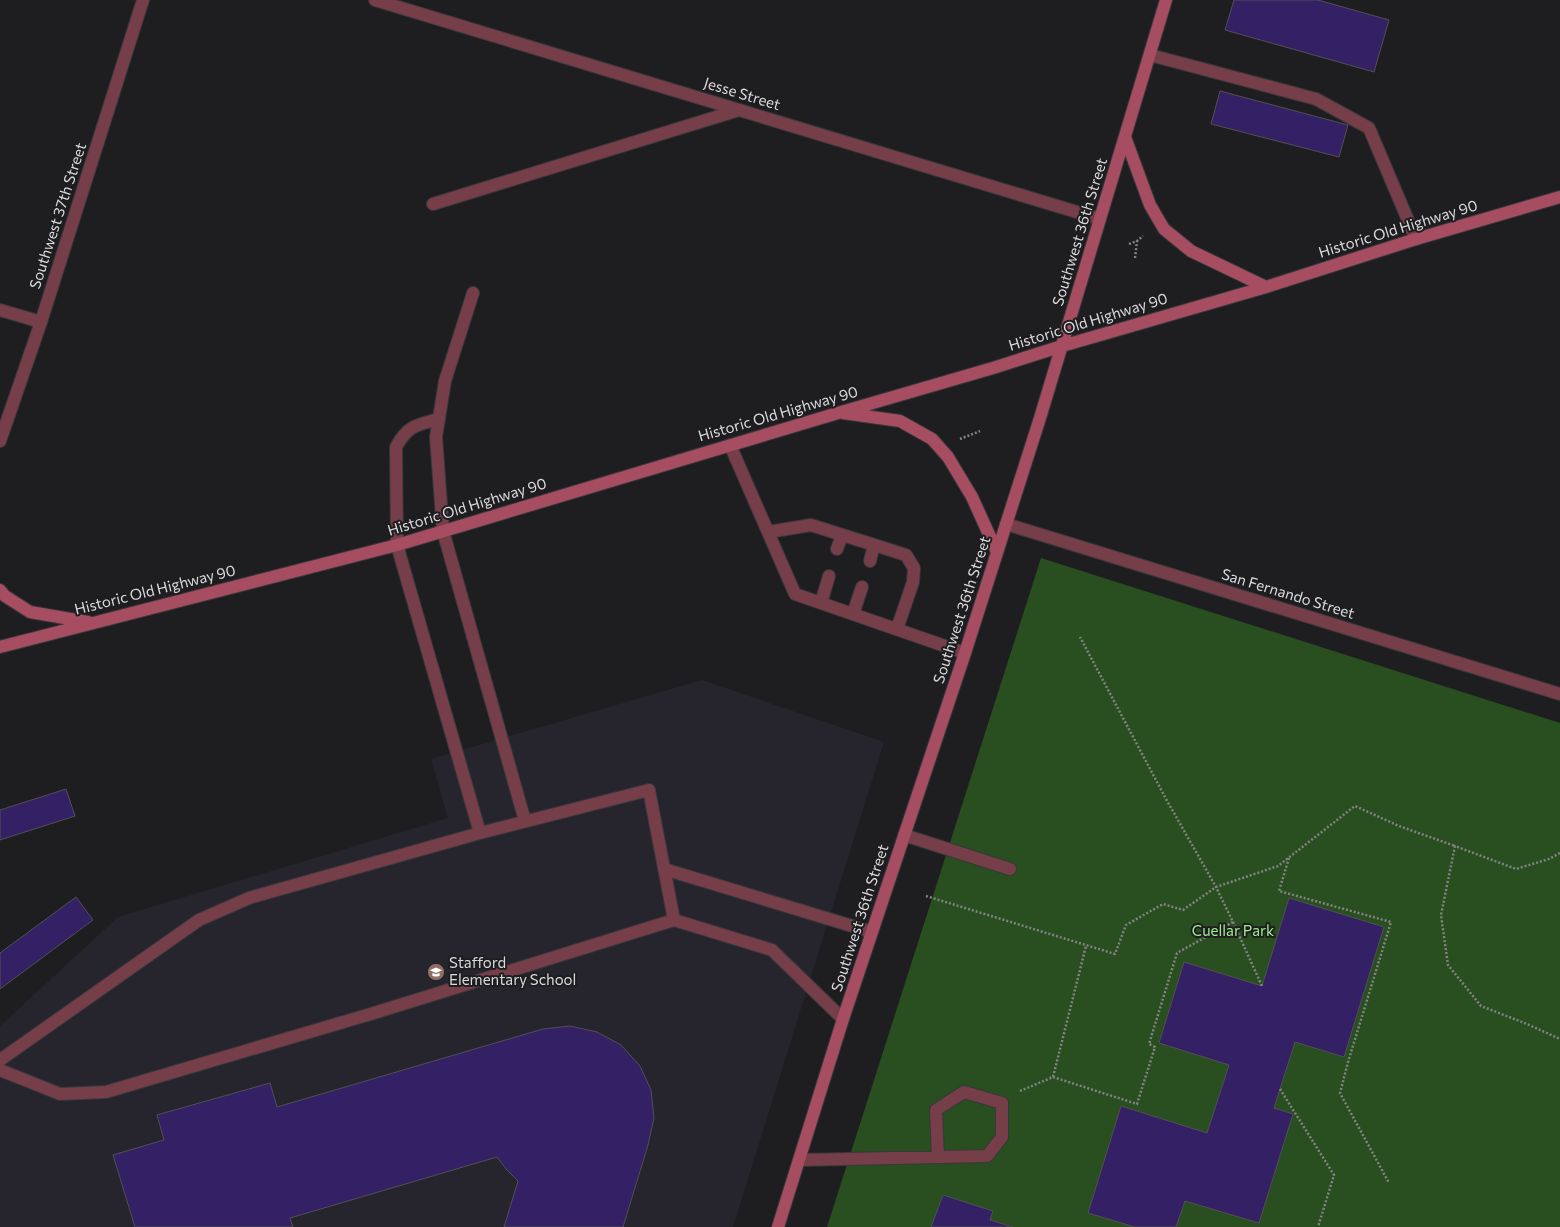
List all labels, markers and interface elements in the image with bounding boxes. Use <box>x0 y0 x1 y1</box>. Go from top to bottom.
street label: Jesse Street <box>702 73 783 113</box>
street label: Southwest 37th Street <box>25 140 89 291</box>
street label: Southwest 36th Street <box>1048 156 1110 308</box>
street label: Historic Old Highway 90 <box>1316 195 1479 261</box>
street label: Historic Old Highway 90 <box>1006 288 1169 354</box>
street label: Historic Old Highway 90 <box>696 382 860 444</box>
street label: Historic Old Highway 90 <box>385 473 548 539</box>
street label: Southwest 36th Street <box>929 534 993 686</box>
street label: Historic Old Highway 90 <box>72 560 237 618</box>
street label: San Fernando Street <box>1220 564 1357 622</box>
street label: Southwest 36th Street <box>827 842 891 994</box>
park label: Cuellar Park <box>1192 921 1274 939</box>
place label: Stafford Elementary School <box>449 953 576 988</box>
school or university icon: Stafford Elementary School <box>426 962 446 982</box>

